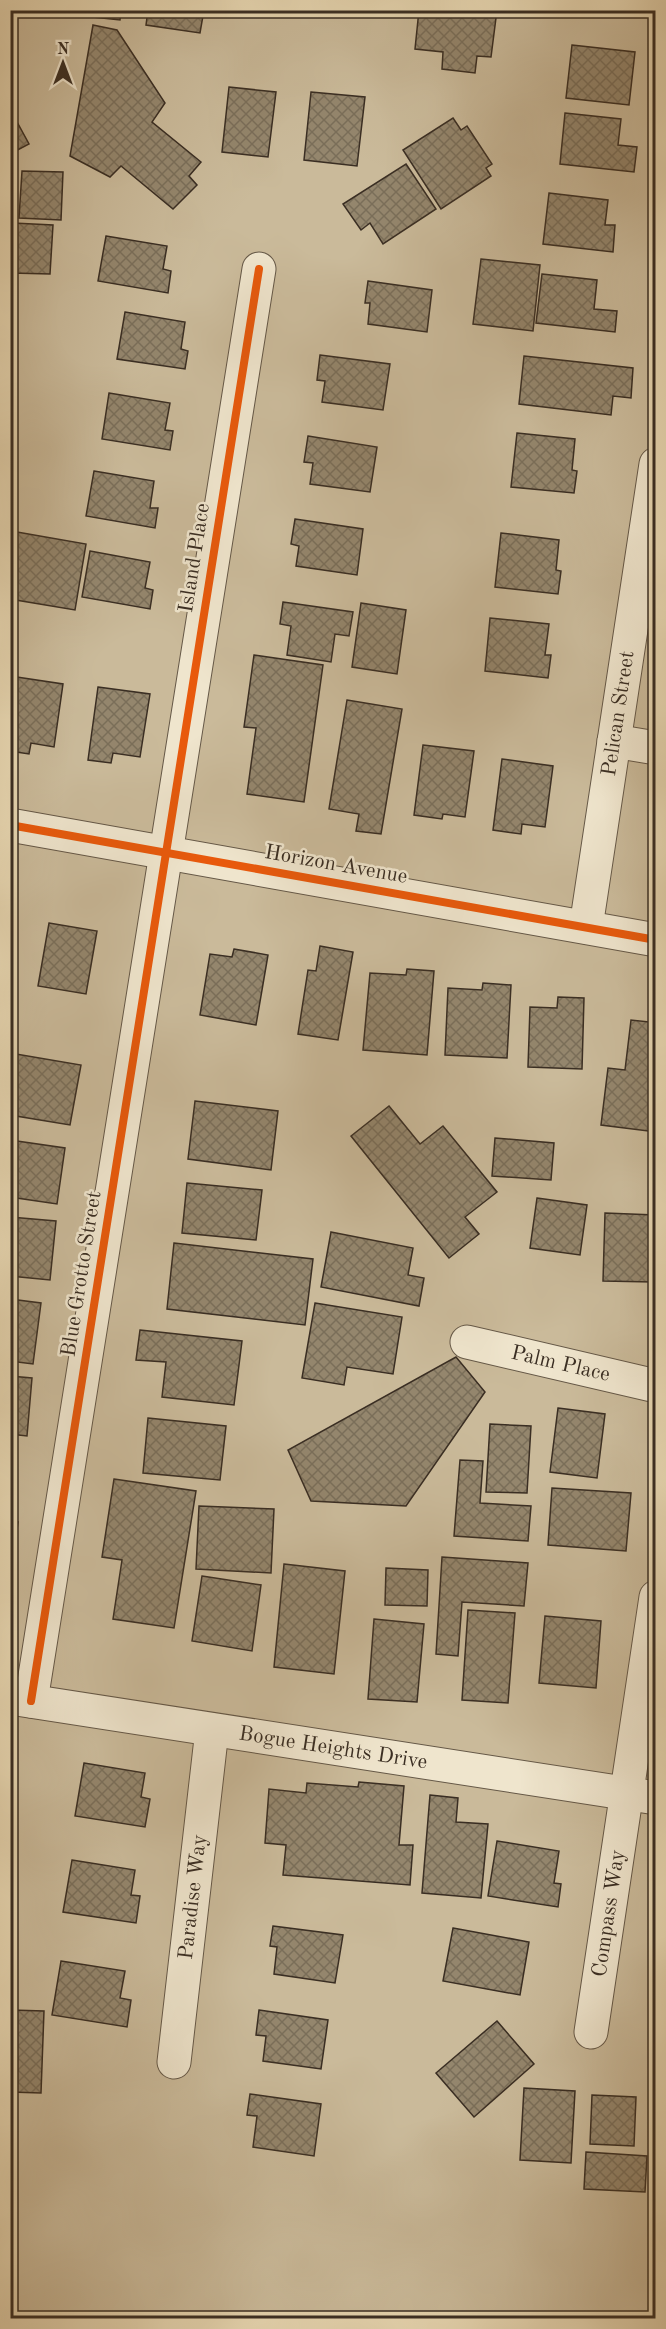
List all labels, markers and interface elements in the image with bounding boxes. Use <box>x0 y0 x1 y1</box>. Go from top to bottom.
north arrow <box>33 33 93 93</box>
text: N <box>57 42 70 58</box>
street label: Island Place <box>176 502 214 614</box>
street label: Pelican Street <box>598 649 638 778</box>
street label: Horizon Avenue <box>263 842 409 888</box>
street label: Blue Grotto Street <box>59 1190 105 1358</box>
street label: Palm Place <box>509 1342 612 1385</box>
street label: Bogue Heights Drive <box>237 1723 429 1773</box>
street label: Paradise Way <box>175 1833 210 1961</box>
street label: Compass Way <box>589 1848 629 1978</box>

